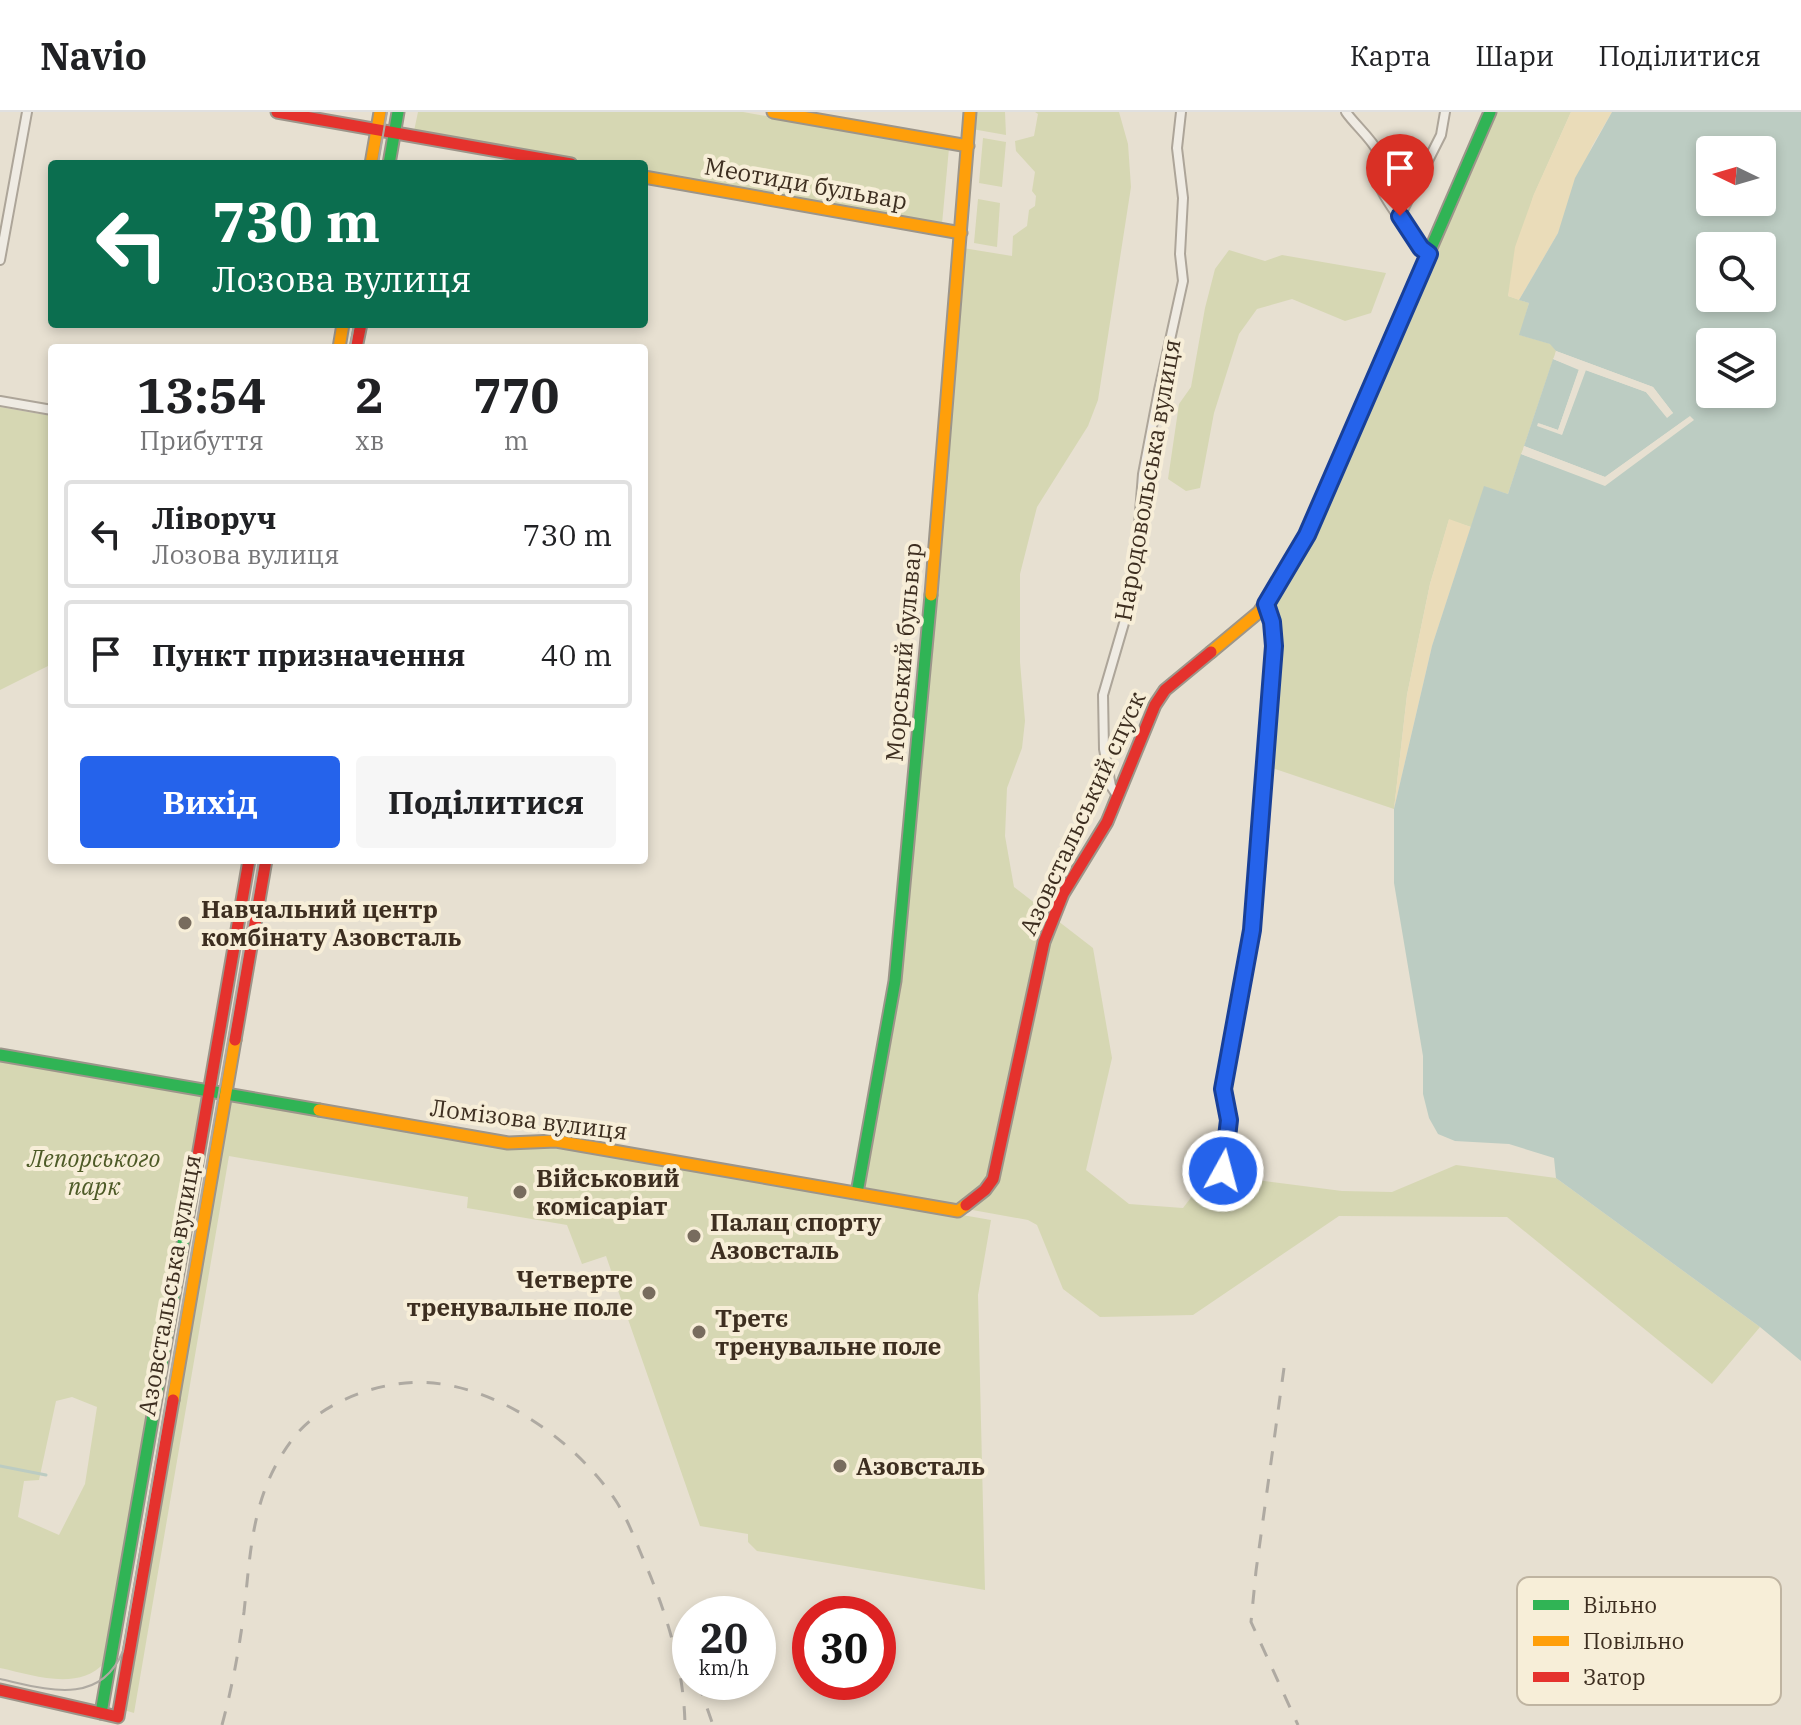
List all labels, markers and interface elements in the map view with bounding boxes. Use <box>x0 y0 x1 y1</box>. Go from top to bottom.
text: Navio <box>40 31 147 80</box>
text: Карта <box>1350 37 1431 74</box>
text: Шари <box>1475 37 1554 74</box>
text: Поділитися <box>1598 37 1761 74</box>
pin <box>1366 134 1434 216</box>
north arrow <box>1696 136 1776 216</box>
map controls <box>1696 136 1776 408</box>
icon: arrive <box>1378 146 1422 190</box>
street label: Меотиди бульвар <box>702 149 910 217</box>
text: 730 m <box>212 185 380 257</box>
icon: left <box>80 192 184 296</box>
button: search <box>1696 232 1776 312</box>
text: Лозова вулиця <box>212 255 471 302</box>
button: layers <box>1696 328 1776 408</box>
street label: Народовольська вулиця <box>1106 336 1188 624</box>
text: 13:54 <box>137 364 266 426</box>
text: 2 <box>355 364 384 426</box>
text: 770 <box>473 364 559 426</box>
text: Прибуття <box>139 423 264 457</box>
text: хв <box>355 423 384 457</box>
text: m <box>504 423 529 457</box>
text: Ліворуч <box>152 498 276 537</box>
icon: left <box>84 512 128 556</box>
text: 730 m <box>522 515 612 554</box>
text: Лозова вулиця <box>152 537 339 571</box>
street label: Морський бульвар <box>877 541 929 763</box>
icon: arrive <box>84 632 128 676</box>
text: Пункт призначення <box>152 635 465 674</box>
text: 40 m <box>540 635 612 674</box>
street label: Азовстальський спуск <box>1011 686 1153 940</box>
button: Вихід <box>80 756 340 848</box>
button: Поділитися <box>356 756 616 848</box>
place label: Навчальний центр комбінату Азовсталь <box>201 893 462 953</box>
marker: Навчальний центр комбінату Азовсталь <box>176 914 194 932</box>
street label: Ломізова вулиця <box>428 1091 630 1147</box>
position arrow <box>1181 1129 1265 1213</box>
park label: Лепорського парк <box>26 1142 161 1202</box>
street label: Азовстальська вулиця <box>130 1152 208 1418</box>
place label: Військовий комісаріат <box>536 1162 680 1222</box>
marker: Військовий комісаріат <box>511 1183 529 1201</box>
place label: Палац спорту Азовсталь <box>710 1206 882 1266</box>
marker: Палац спорту Азовсталь <box>685 1227 703 1245</box>
place label: Четверте тренувальне поле <box>407 1263 633 1323</box>
marker: Четверте тренувальне поле <box>640 1284 658 1302</box>
place label: Третє тренувальне поле <box>715 1302 941 1362</box>
marker: Третє тренувальне поле <box>690 1323 708 1341</box>
place label: Азовсталь <box>856 1450 985 1482</box>
marker: Азовсталь <box>831 1457 849 1475</box>
legend <box>1517 1577 1781 1705</box>
text: Вільно <box>1583 1590 1657 1619</box>
speed limit sign: 30 <box>792 1596 896 1700</box>
text: 20 <box>700 1612 748 1664</box>
text: Повільно <box>1583 1626 1684 1655</box>
text: km/h <box>699 1654 749 1681</box>
text: Затор <box>1583 1662 1645 1691</box>

